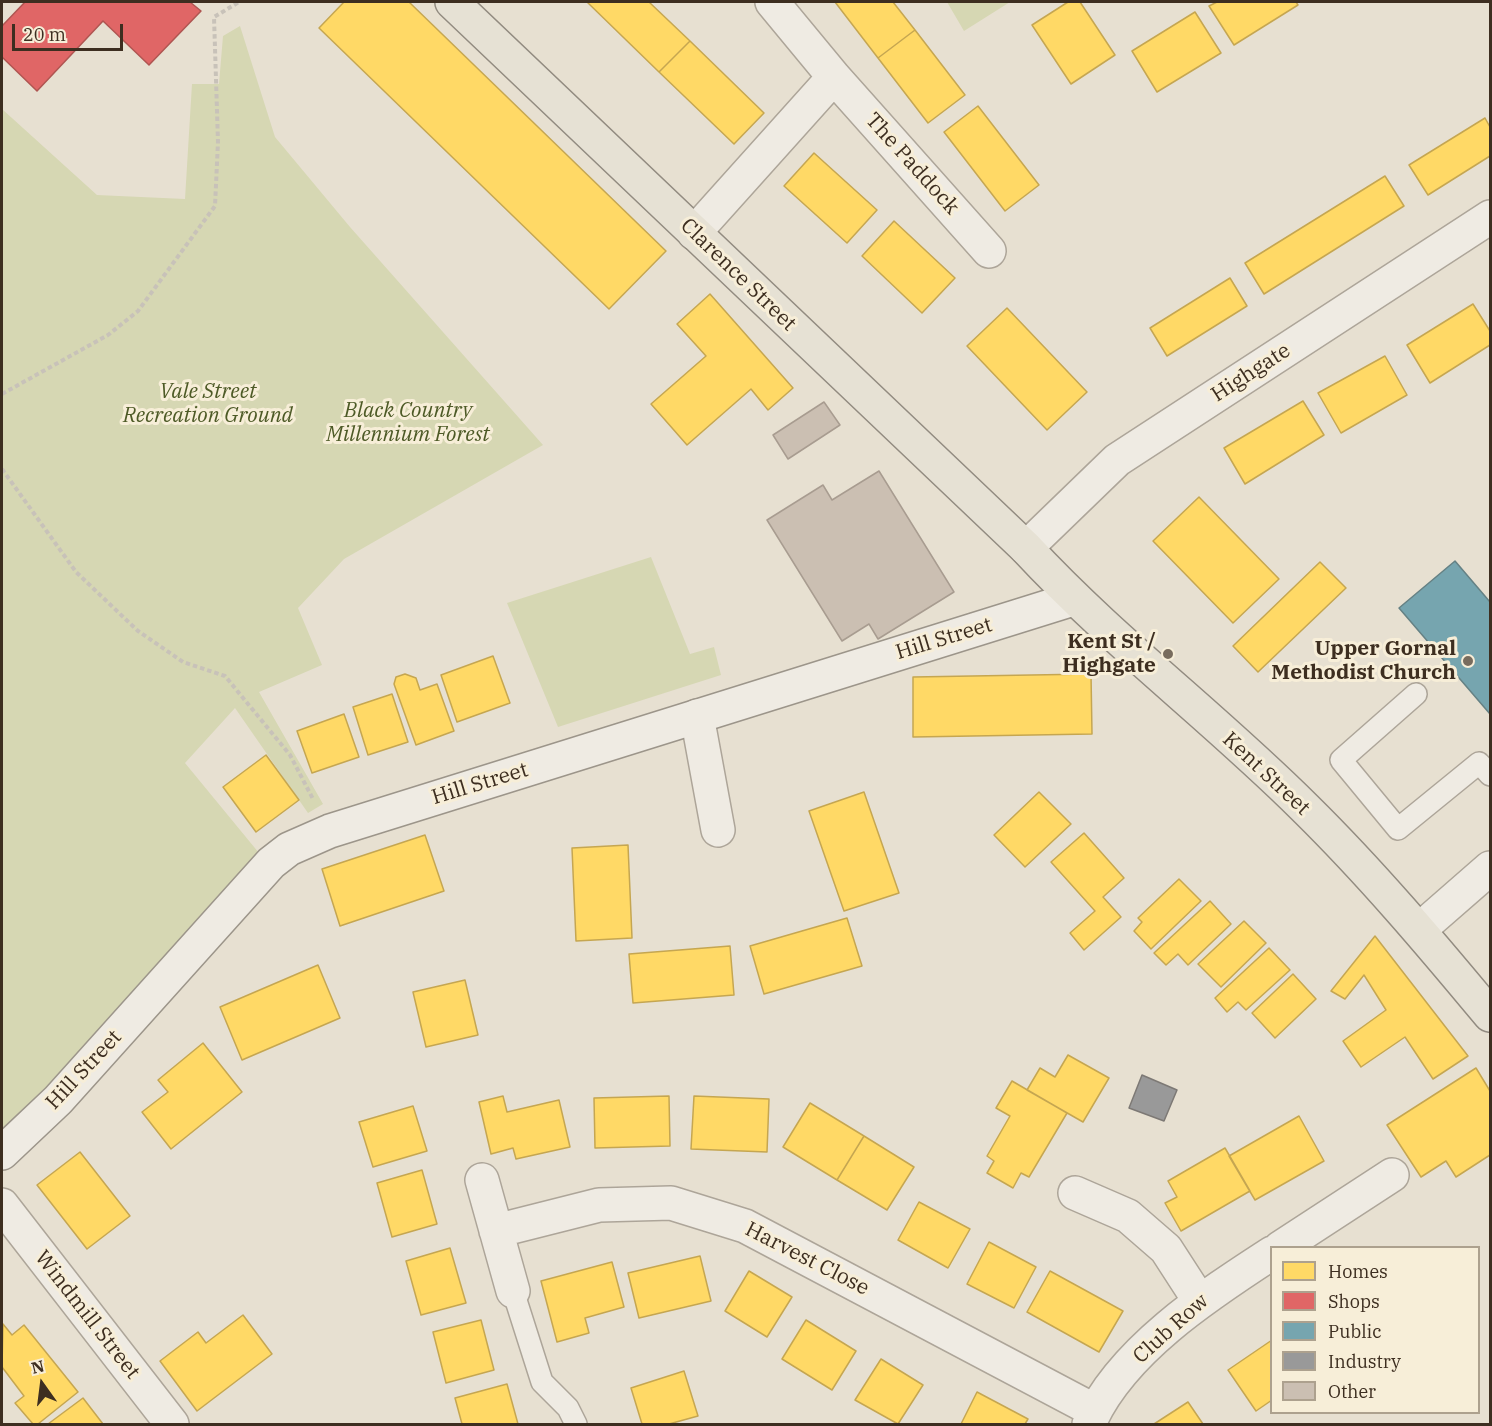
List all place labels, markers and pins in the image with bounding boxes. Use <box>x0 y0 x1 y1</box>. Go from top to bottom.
place label: Kent St / Highgate <box>1062 629 1156 679</box>
place label: Upper Gornal Methodist Church <box>1271 636 1456 686</box>
marker: Kent St / Highgate <box>1161 647 1175 661</box>
marker: Upper Gornal Methodist Church <box>1461 654 1475 668</box>

